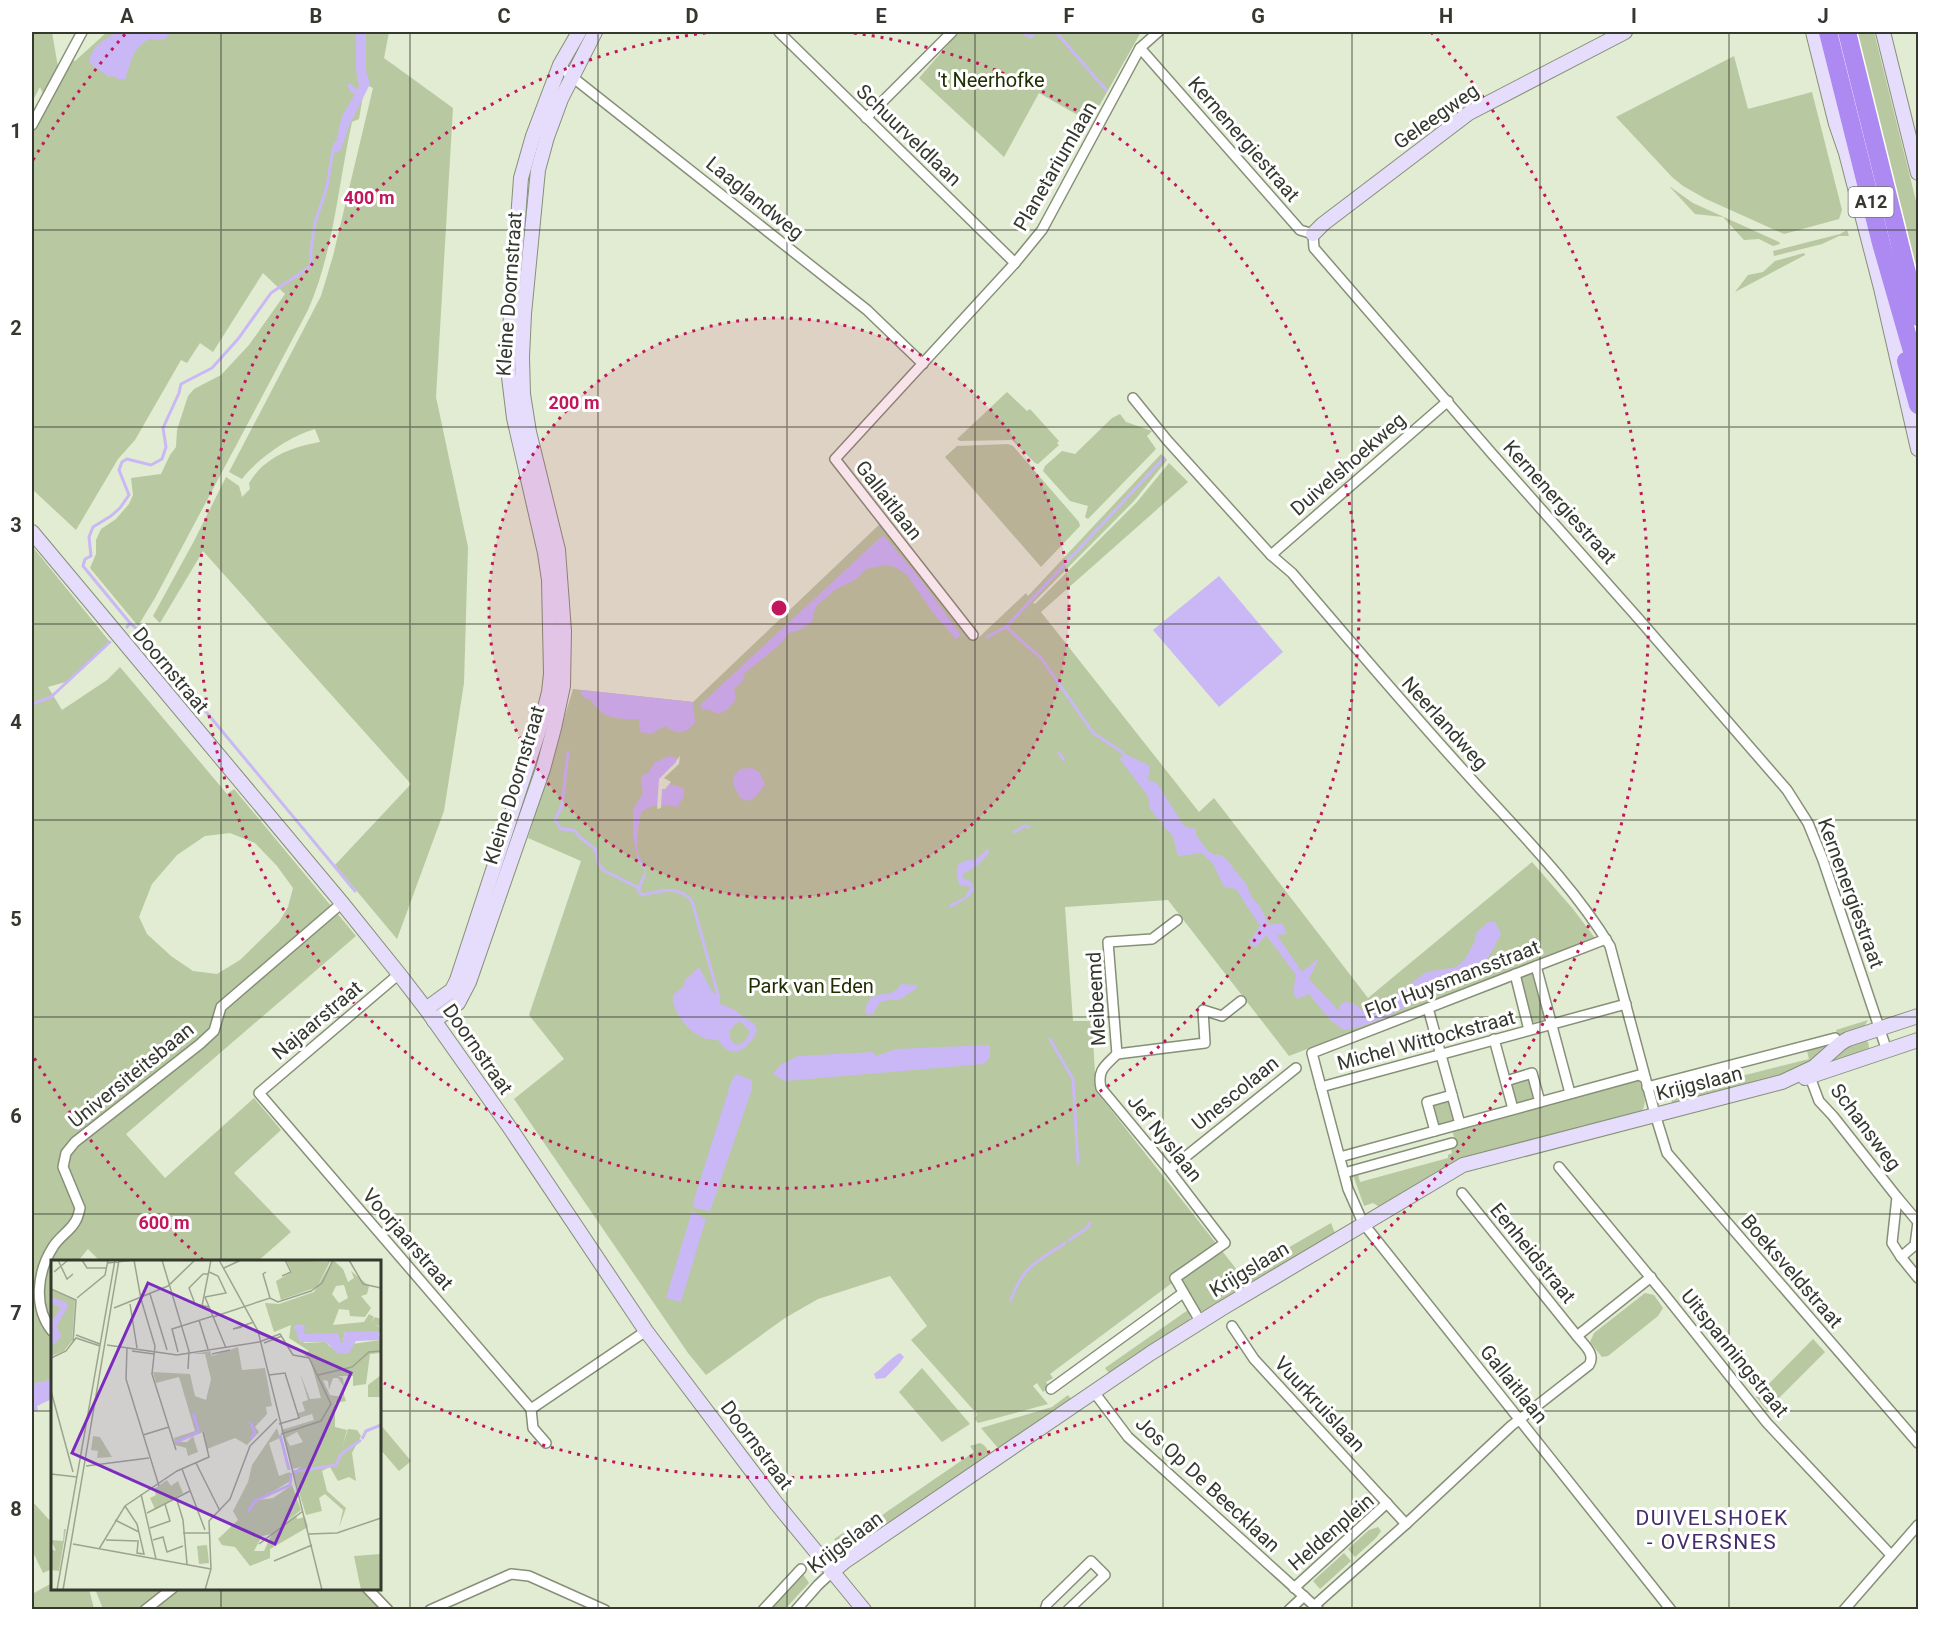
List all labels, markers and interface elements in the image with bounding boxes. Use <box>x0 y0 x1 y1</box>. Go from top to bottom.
text: A <box>120 4 134 28</box>
text: B <box>310 4 322 28</box>
text: C <box>497 4 511 28</box>
text: D <box>686 4 699 28</box>
text: E <box>875 4 887 28</box>
text: F <box>1064 4 1075 28</box>
text: G <box>1251 4 1265 28</box>
text: H <box>1439 4 1453 28</box>
text: I <box>1631 4 1637 28</box>
text: J <box>1817 4 1829 28</box>
park label: 't Neerhofke <box>937 68 1045 92</box>
street label: Kernenergiestraat <box>1183 72 1305 206</box>
street label: Geleegweg <box>1389 78 1483 154</box>
street label: Schuurveldlaan <box>852 79 966 191</box>
street label: Planetariumlaan <box>1008 97 1102 235</box>
text: 1 <box>10 119 22 143</box>
street label: Laaglandweg <box>701 151 809 245</box>
text: 400 m <box>343 187 395 208</box>
road number: A12 <box>1848 187 1894 217</box>
street label: Kleine Doornstraat <box>491 211 527 377</box>
text: 2 <box>10 316 22 340</box>
text: 200 m <box>548 392 600 413</box>
street label: Duivelshoekweg <box>1286 408 1410 520</box>
street label: Kernenergiestraat <box>1498 435 1622 569</box>
street label: Gallaitlaan <box>851 456 927 544</box>
text: 3 <box>10 513 22 537</box>
centre of rings <box>769 598 789 618</box>
street label: Doornstraat <box>128 622 214 718</box>
street label: Neerlandweg <box>1397 671 1493 775</box>
street label: Kleine Doornstraat <box>478 703 550 867</box>
text: 4 <box>10 710 22 734</box>
street label: Kernenergiestraat <box>1813 815 1889 971</box>
text: 5 <box>10 907 22 931</box>
street label: Flor Huysmansstraat <box>1361 935 1543 1023</box>
street label: Meibeemd <box>1082 951 1110 1047</box>
park label: Park van Eden <box>748 974 874 998</box>
street label: Najaarstraat <box>267 975 367 1065</box>
street label: Doornstraat <box>438 999 518 1099</box>
street label: Michel Wittockstraat <box>1334 1005 1518 1075</box>
street label: Universiteitsbaan <box>64 1017 198 1133</box>
street label: Unescolaan <box>1187 1051 1283 1135</box>
street label: Krijgslaan <box>1653 1061 1745 1105</box>
street label: Schansweg <box>1826 1079 1906 1175</box>
street label: Jef Nyslaan <box>1123 1090 1207 1186</box>
text: 6 <box>10 1104 22 1128</box>
street label: Voorjaarstraat <box>357 1183 459 1295</box>
street label: Eenheidstraat <box>1485 1198 1581 1308</box>
street label: Boeksveldstraat <box>1736 1209 1848 1333</box>
text: 600 m <box>138 1212 190 1233</box>
street label: Krijgslaan <box>1205 1236 1293 1302</box>
inset map <box>51 1260 381 1590</box>
street label: Uitspanningstraat <box>1676 1284 1794 1422</box>
text: 7 <box>10 1301 22 1325</box>
street label: Gallaitlaan <box>1475 1340 1553 1428</box>
street label: Vuurkruislaan <box>1270 1351 1370 1457</box>
street label: Doornstraat <box>716 1396 798 1494</box>
street label: Jos Op De Beecklaan <box>1131 1411 1285 1557</box>
street label: Heldenplein <box>1283 1488 1379 1576</box>
text: 8 <box>10 1497 22 1521</box>
street label: Krijgslaan <box>803 1506 887 1578</box>
district label: DUIVELSHOEK - OVERSNES <box>1635 1506 1789 1554</box>

